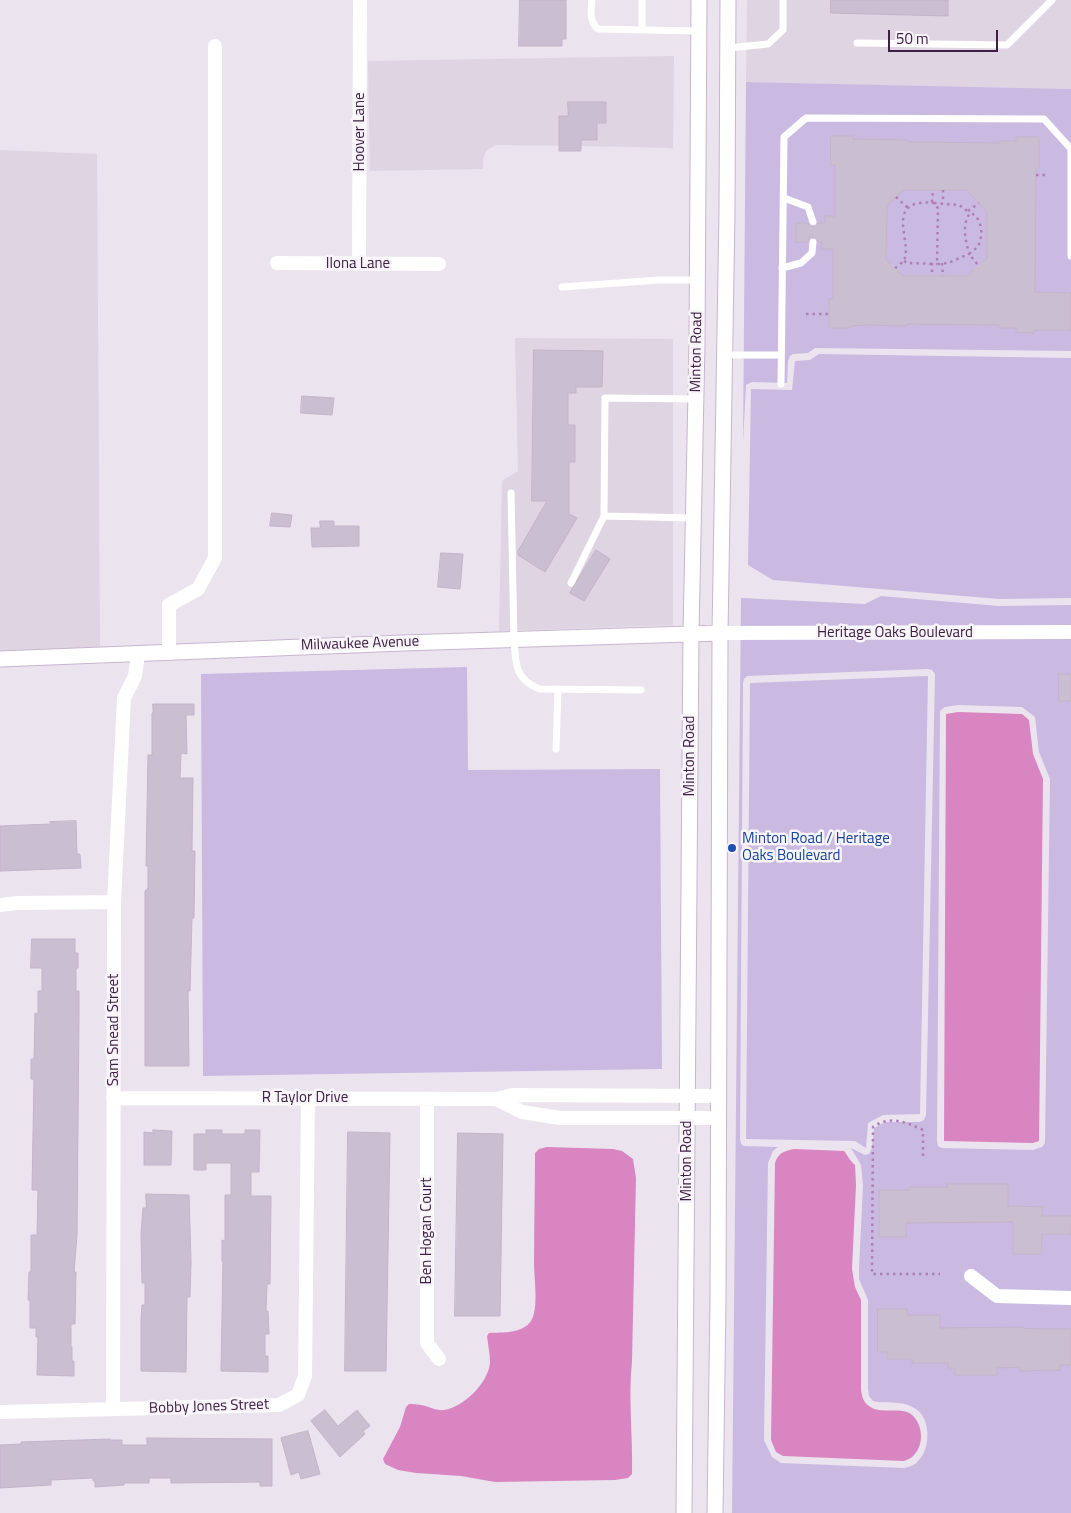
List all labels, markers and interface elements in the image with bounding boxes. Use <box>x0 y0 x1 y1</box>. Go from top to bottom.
scale bar <box>891 20 1001 52</box>
text: 50 m <box>896 27 929 50</box>
street label: Hoover Lane <box>351 92 369 172</box>
street label: Ilona Lane <box>326 255 390 273</box>
street label: Minton Road <box>687 311 707 393</box>
street label: Heritage Oaks Boulevard <box>817 624 973 642</box>
street label: Milwaukee Avenue <box>300 633 420 655</box>
street label: Minton Road <box>681 716 699 796</box>
place label: Minton Road / Heritage Oaks Boulevard <box>742 830 890 865</box>
marker: Minton Road / Heritage Oaks Boulevard <box>726 842 738 854</box>
street label: Sam Snead Street <box>105 974 123 1086</box>
street label: R Taylor Drive <box>262 1089 348 1107</box>
street label: Minton Road <box>678 1121 696 1201</box>
street label: Ben Hogan Court <box>418 1177 436 1285</box>
street label: Bobby Jones Street <box>149 1396 269 1418</box>

